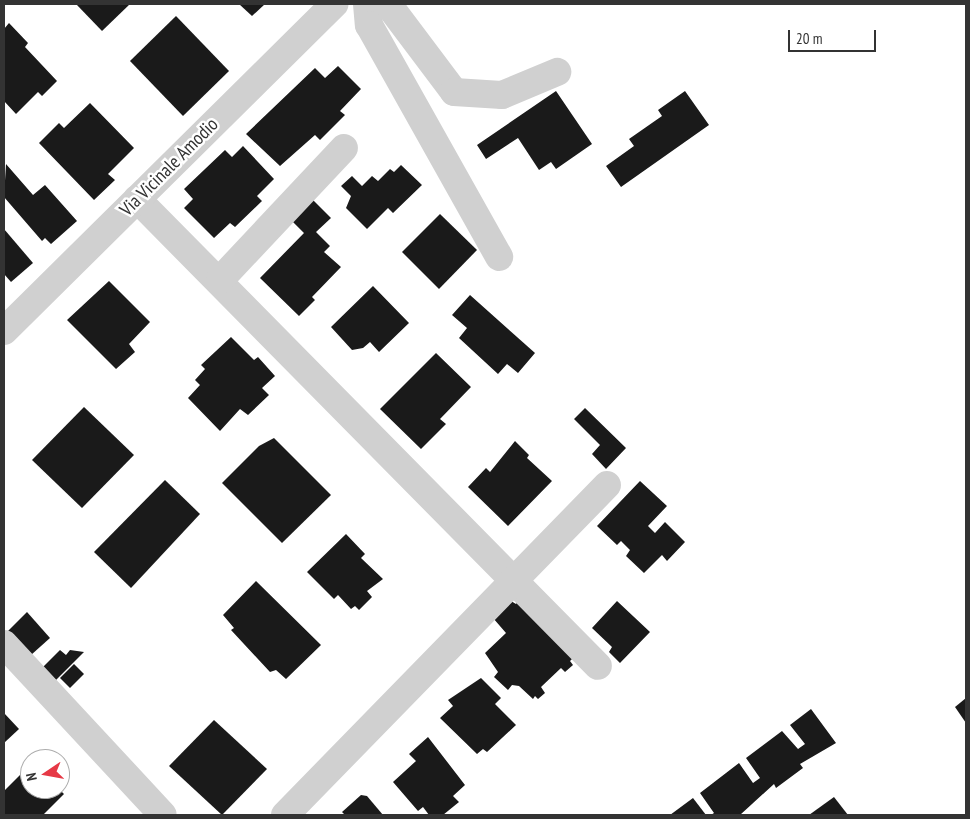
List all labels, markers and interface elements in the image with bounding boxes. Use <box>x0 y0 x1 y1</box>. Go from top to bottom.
scale bar <box>790 20 878 52</box>
text: 20 m <box>796 29 822 48</box>
street label: Via Vicinale Amodio <box>115 113 223 221</box>
north arrow <box>20 749 70 799</box>
text: N <box>22 771 41 782</box>

